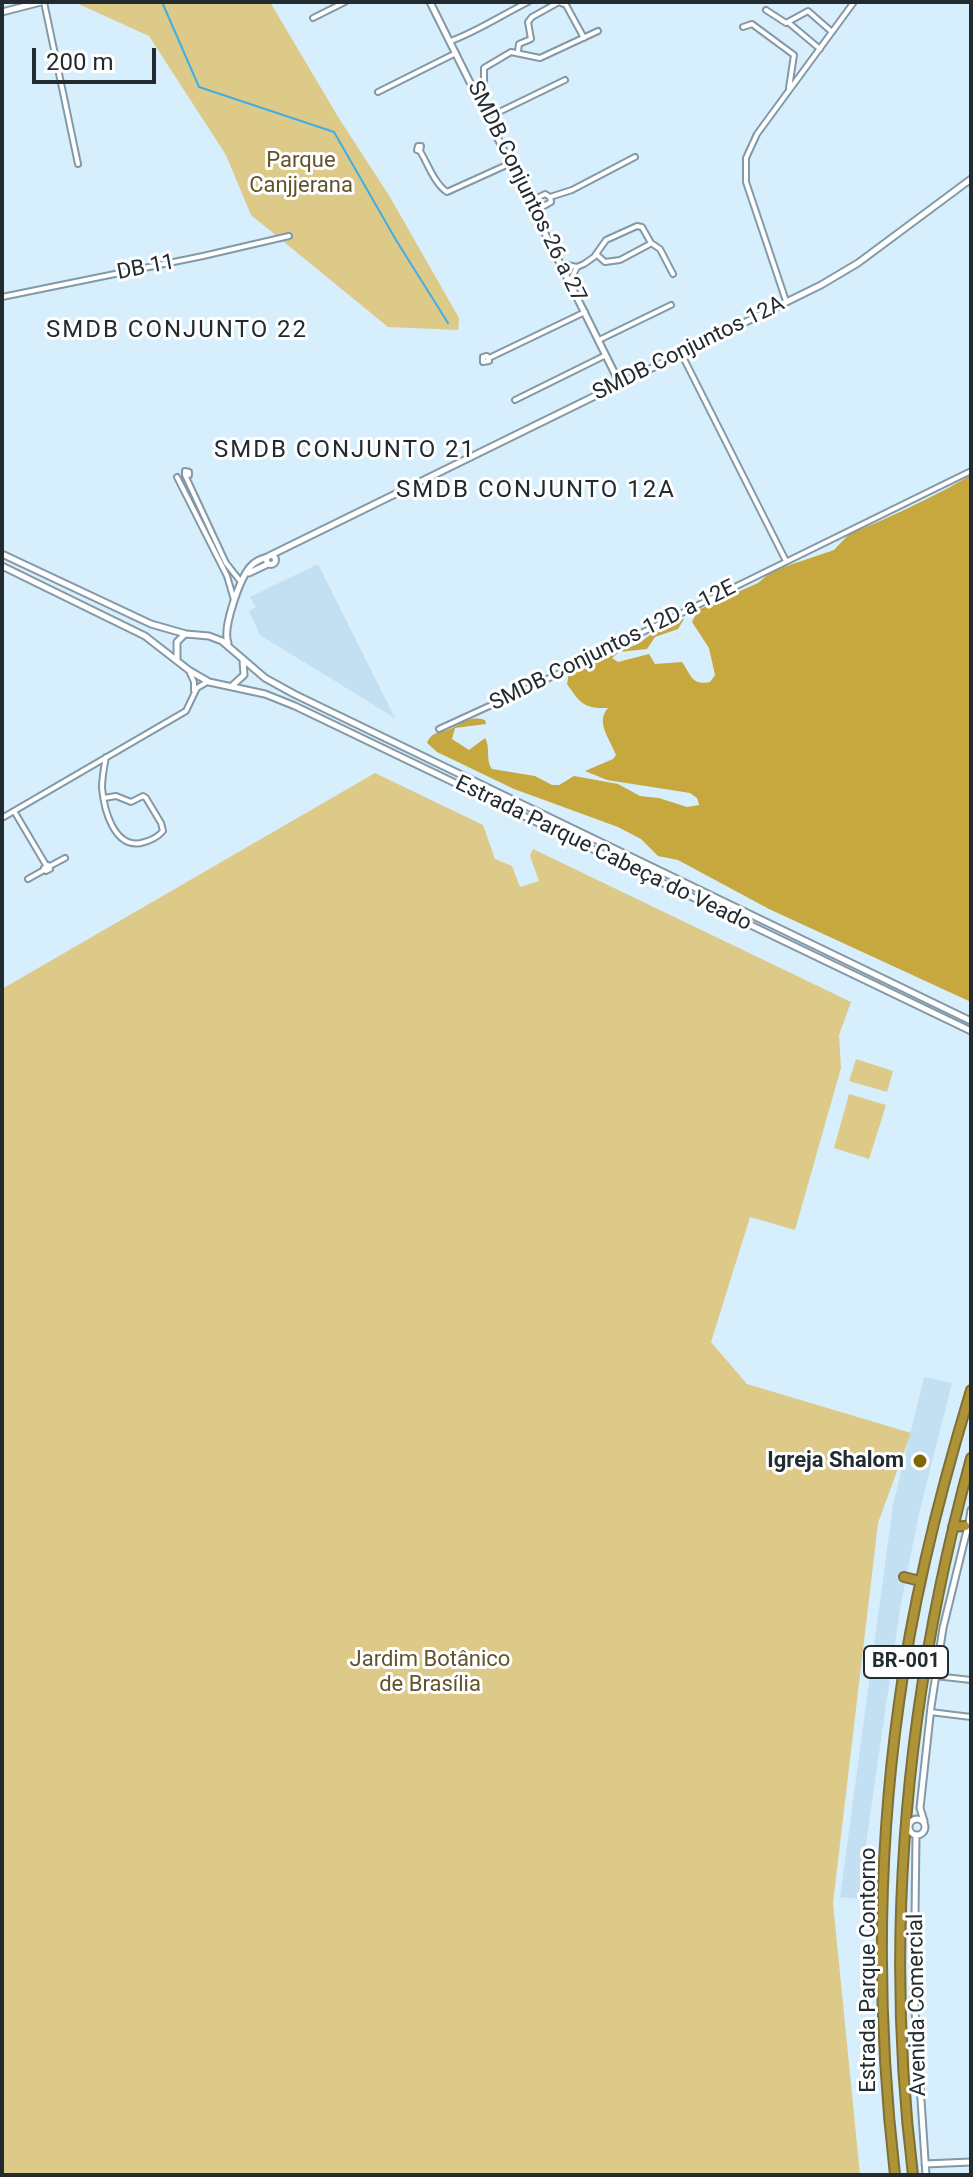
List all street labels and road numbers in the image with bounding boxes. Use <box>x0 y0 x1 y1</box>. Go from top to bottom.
street label: SMDB Conjuntos 26 a 27 <box>461 77 591 307</box>
street label: DB 11 <box>115 249 177 287</box>
street label: SMDB Conjuntos 12A <box>589 291 789 407</box>
street label: SMDB Conjuntos 12D a 12E <box>486 575 740 717</box>
street label: Estrada Parque Cabeça do Veado <box>451 771 755 937</box>
road number: BR-001 <box>864 1646 948 1678</box>
street label: Estrada Parque Contorno <box>856 1847 882 2093</box>
street label: Avenida Comercial <box>903 1913 933 2097</box>

